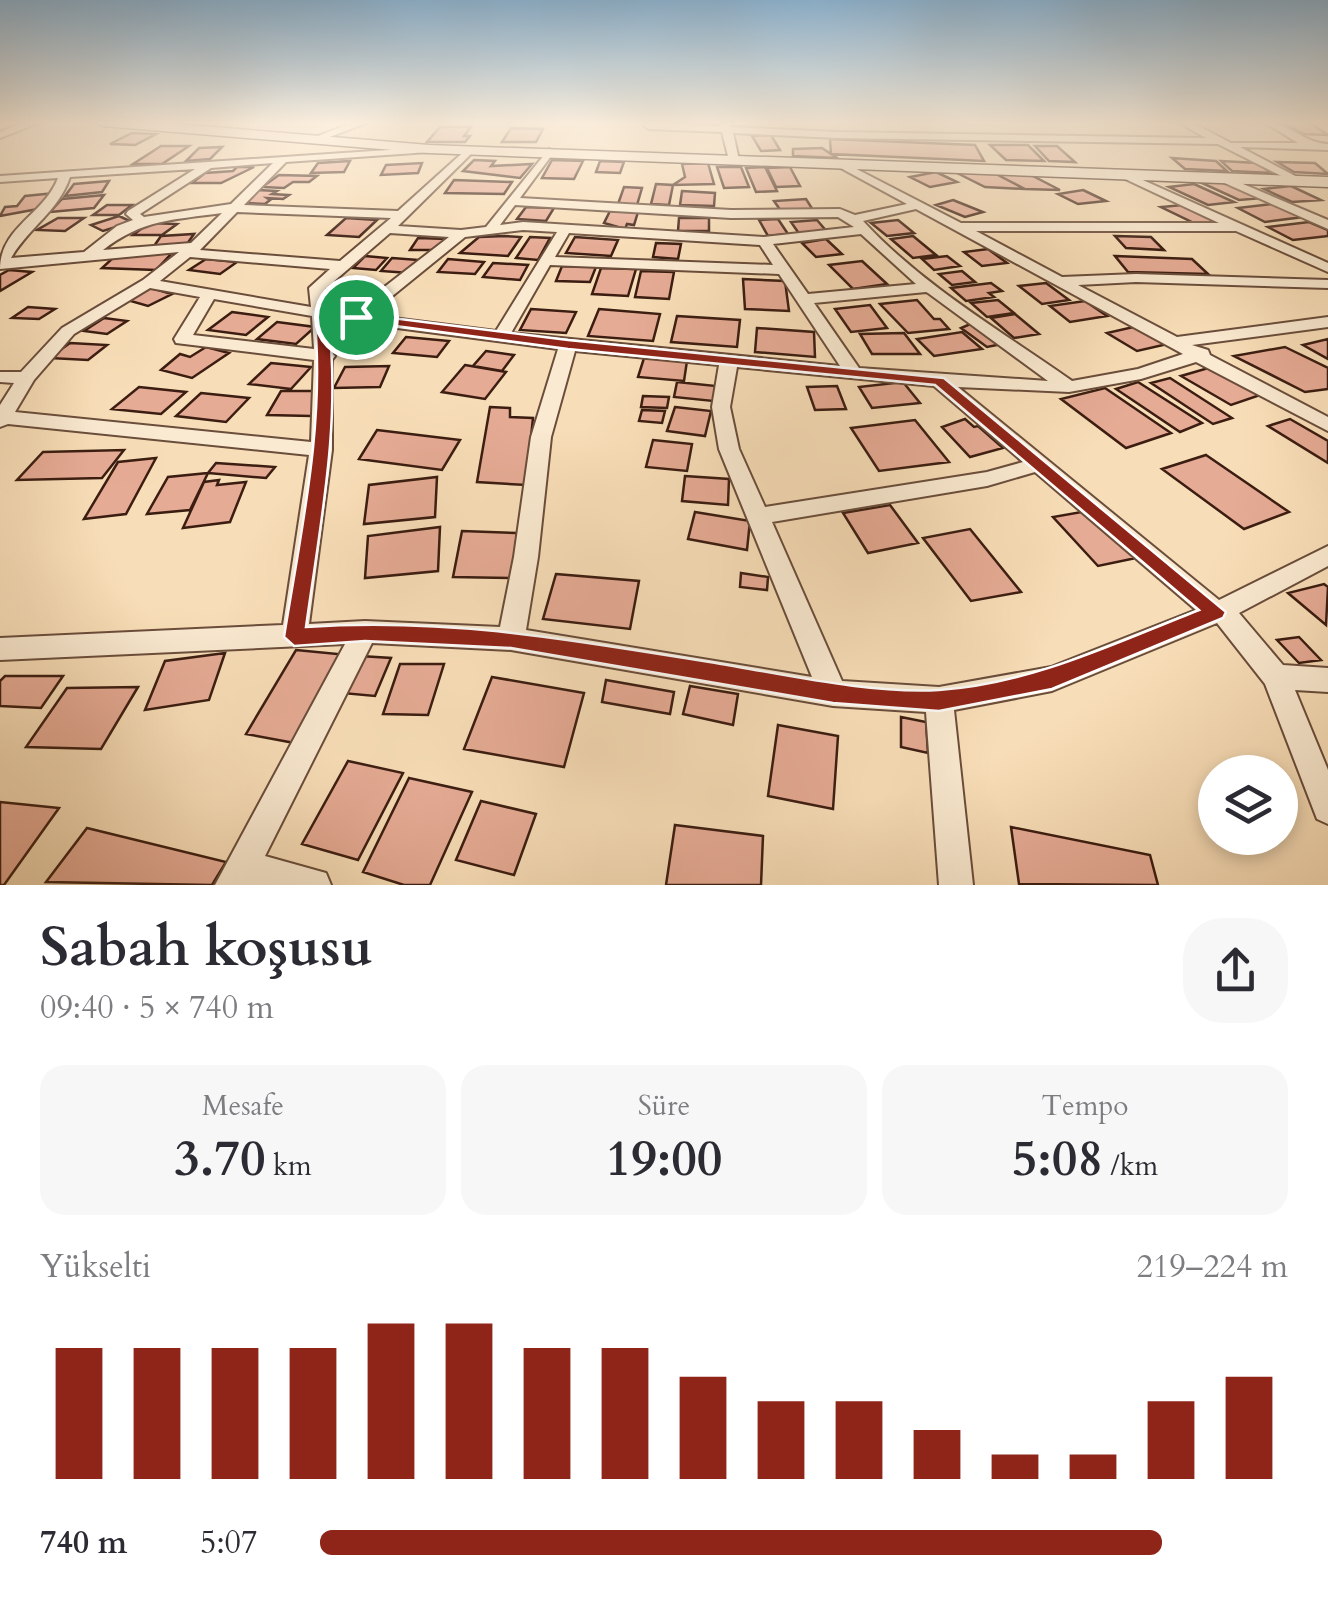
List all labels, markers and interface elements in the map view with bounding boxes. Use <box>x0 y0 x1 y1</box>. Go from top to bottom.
pin <box>314 275 399 360</box>
icon: arrive <box>329 290 384 345</box>
map controls <box>1198 755 1298 855</box>
button: layers <box>1198 755 1298 855</box>
text: Sabah koşusu <box>40 911 373 985</box>
button: share <box>1183 918 1288 1023</box>
text: 09:40 · 5 × 740 m <box>40 986 274 1030</box>
text: Mesafe <box>202 1087 284 1125</box>
text: Süre <box>638 1087 690 1125</box>
text: Tempo <box>1042 1087 1128 1125</box>
text: 3.70 <box>174 1125 266 1193</box>
text: 19:00 <box>606 1125 722 1193</box>
text: 5:08 <box>1012 1125 1103 1193</box>
text: km <box>266 1147 312 1185</box>
text: /km <box>1103 1147 1158 1185</box>
text: Yükselti <box>40 1245 151 1289</box>
text: 219–224 m <box>1136 1245 1288 1289</box>
text: 740 m <box>40 1521 127 1565</box>
text: 5:07 <box>200 1521 257 1565</box>

